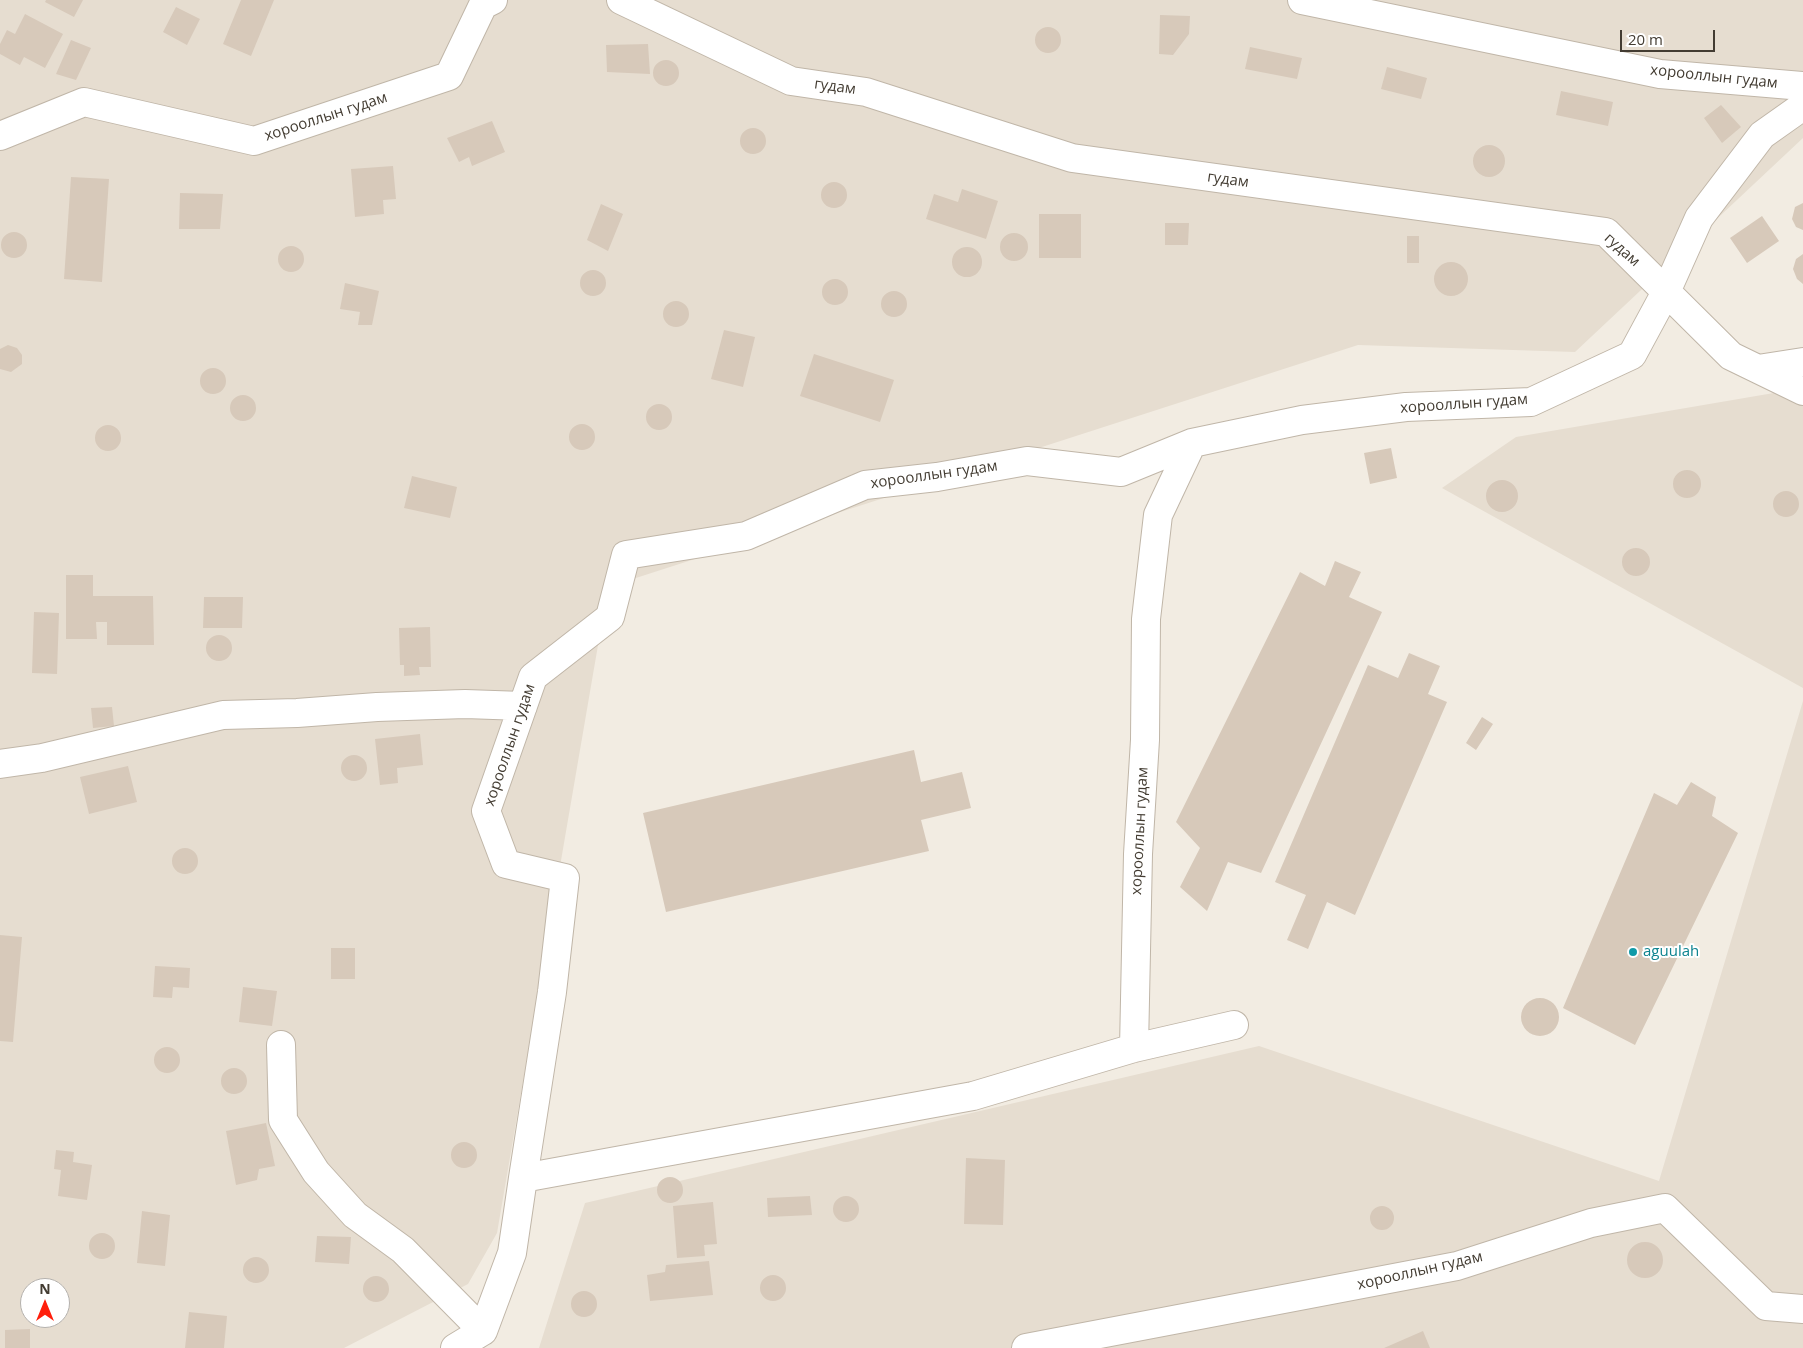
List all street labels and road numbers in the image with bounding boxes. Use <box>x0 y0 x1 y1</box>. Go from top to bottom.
street label: хорооллын гудам <box>1649 61 1779 93</box>
street label: гудам <box>813 75 857 99</box>
street label: хорооллын гудам <box>262 89 390 145</box>
street label: гудам <box>1206 168 1250 192</box>
street label: гудам <box>1600 229 1644 271</box>
street label: хорооллын гудам <box>1399 391 1529 417</box>
street label: хорооллын гудам <box>869 457 999 493</box>
street label: хорооллын гудам <box>481 682 539 808</box>
street label: хорооллын гудам <box>1128 767 1152 895</box>
street label: хорооллын гудам <box>1356 1248 1484 1294</box>

